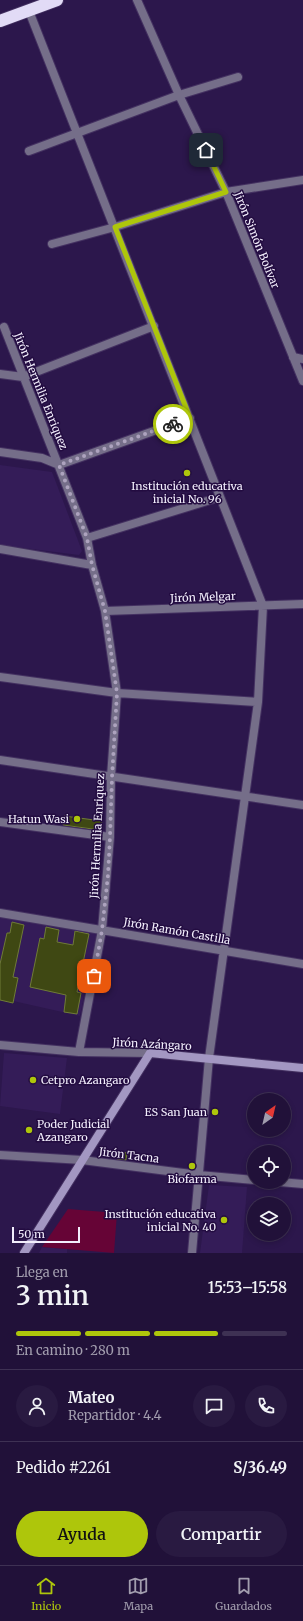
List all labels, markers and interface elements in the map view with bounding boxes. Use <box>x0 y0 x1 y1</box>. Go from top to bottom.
pin <box>189 133 223 167</box>
icon: home <box>195 139 217 161</box>
street label: Jirón Simón Bolívar <box>231 189 283 291</box>
street label: Jirón Hermilia Enriquez <box>11 329 71 452</box>
courier <box>153 404 193 444</box>
icon: bike <box>162 413 184 435</box>
marker: Institución educativa inicial No. 96 <box>182 468 192 478</box>
place label: Institución educativa inicial No. 96 <box>131 479 243 506</box>
street label: Jirón Melgar <box>169 589 236 605</box>
street label: Jirón Hermilia Enriquez <box>87 773 107 900</box>
place label: Hatun Wasi <box>8 812 69 826</box>
marker: Hatun Wasi <box>72 814 82 824</box>
street label: Jirón Ramón Castilla <box>121 915 232 947</box>
pin <box>77 959 111 993</box>
icon: bag <box>83 965 105 987</box>
street label: Jirón Azángaro <box>111 1035 192 1053</box>
place label: Cetpro Azangaro <box>41 1073 130 1087</box>
marker: Cetpro Azangaro <box>28 1075 38 1085</box>
north arrow <box>247 1093 291 1137</box>
map controls <box>247 1093 291 1241</box>
place label: ES San Juan <box>145 1105 208 1119</box>
marker: ES San Juan <box>210 1107 220 1117</box>
place label: Poder Judicial Azangaro <box>36 1117 110 1144</box>
marker: Poder Judicial Azangaro <box>24 1125 34 1135</box>
street label: Jirón Tacna <box>97 1144 160 1166</box>
button: locate <box>247 1145 291 1189</box>
marker: Biofarma <box>187 1161 197 1171</box>
place label: Biofarma <box>167 1172 217 1186</box>
button: layers <box>247 1197 291 1241</box>
place label: Institución educativa inicial No. 40 <box>105 1207 216 1234</box>
marker: Institución educativa inicial No. 40 <box>219 1215 229 1225</box>
scale bar <box>12 1225 80 1244</box>
text: 50 m <box>18 1227 45 1241</box>
text: Llega en <box>16 1264 68 1281</box>
text: 15:53–15:58 <box>208 1278 287 1297</box>
text: 3 min <box>16 1279 89 1312</box>
text: En camino · 280 m <box>16 1342 130 1359</box>
button: person <box>16 1385 58 1427</box>
button: chat <box>193 1385 235 1427</box>
button: phone <box>245 1385 287 1427</box>
text: Mateo <box>68 1388 114 1407</box>
text: Repartidor · 4.4 <box>68 1407 162 1424</box>
text: Pedido #2261 <box>16 1458 111 1477</box>
text: S/36.49 <box>233 1458 287 1477</box>
button: Ayuda <box>16 1511 148 1557</box>
button: Compartir <box>156 1511 287 1557</box>
tab: Inicio <box>31 1575 61 1613</box>
tab: Mapa <box>124 1575 153 1613</box>
tab: Guardados <box>215 1575 272 1613</box>

